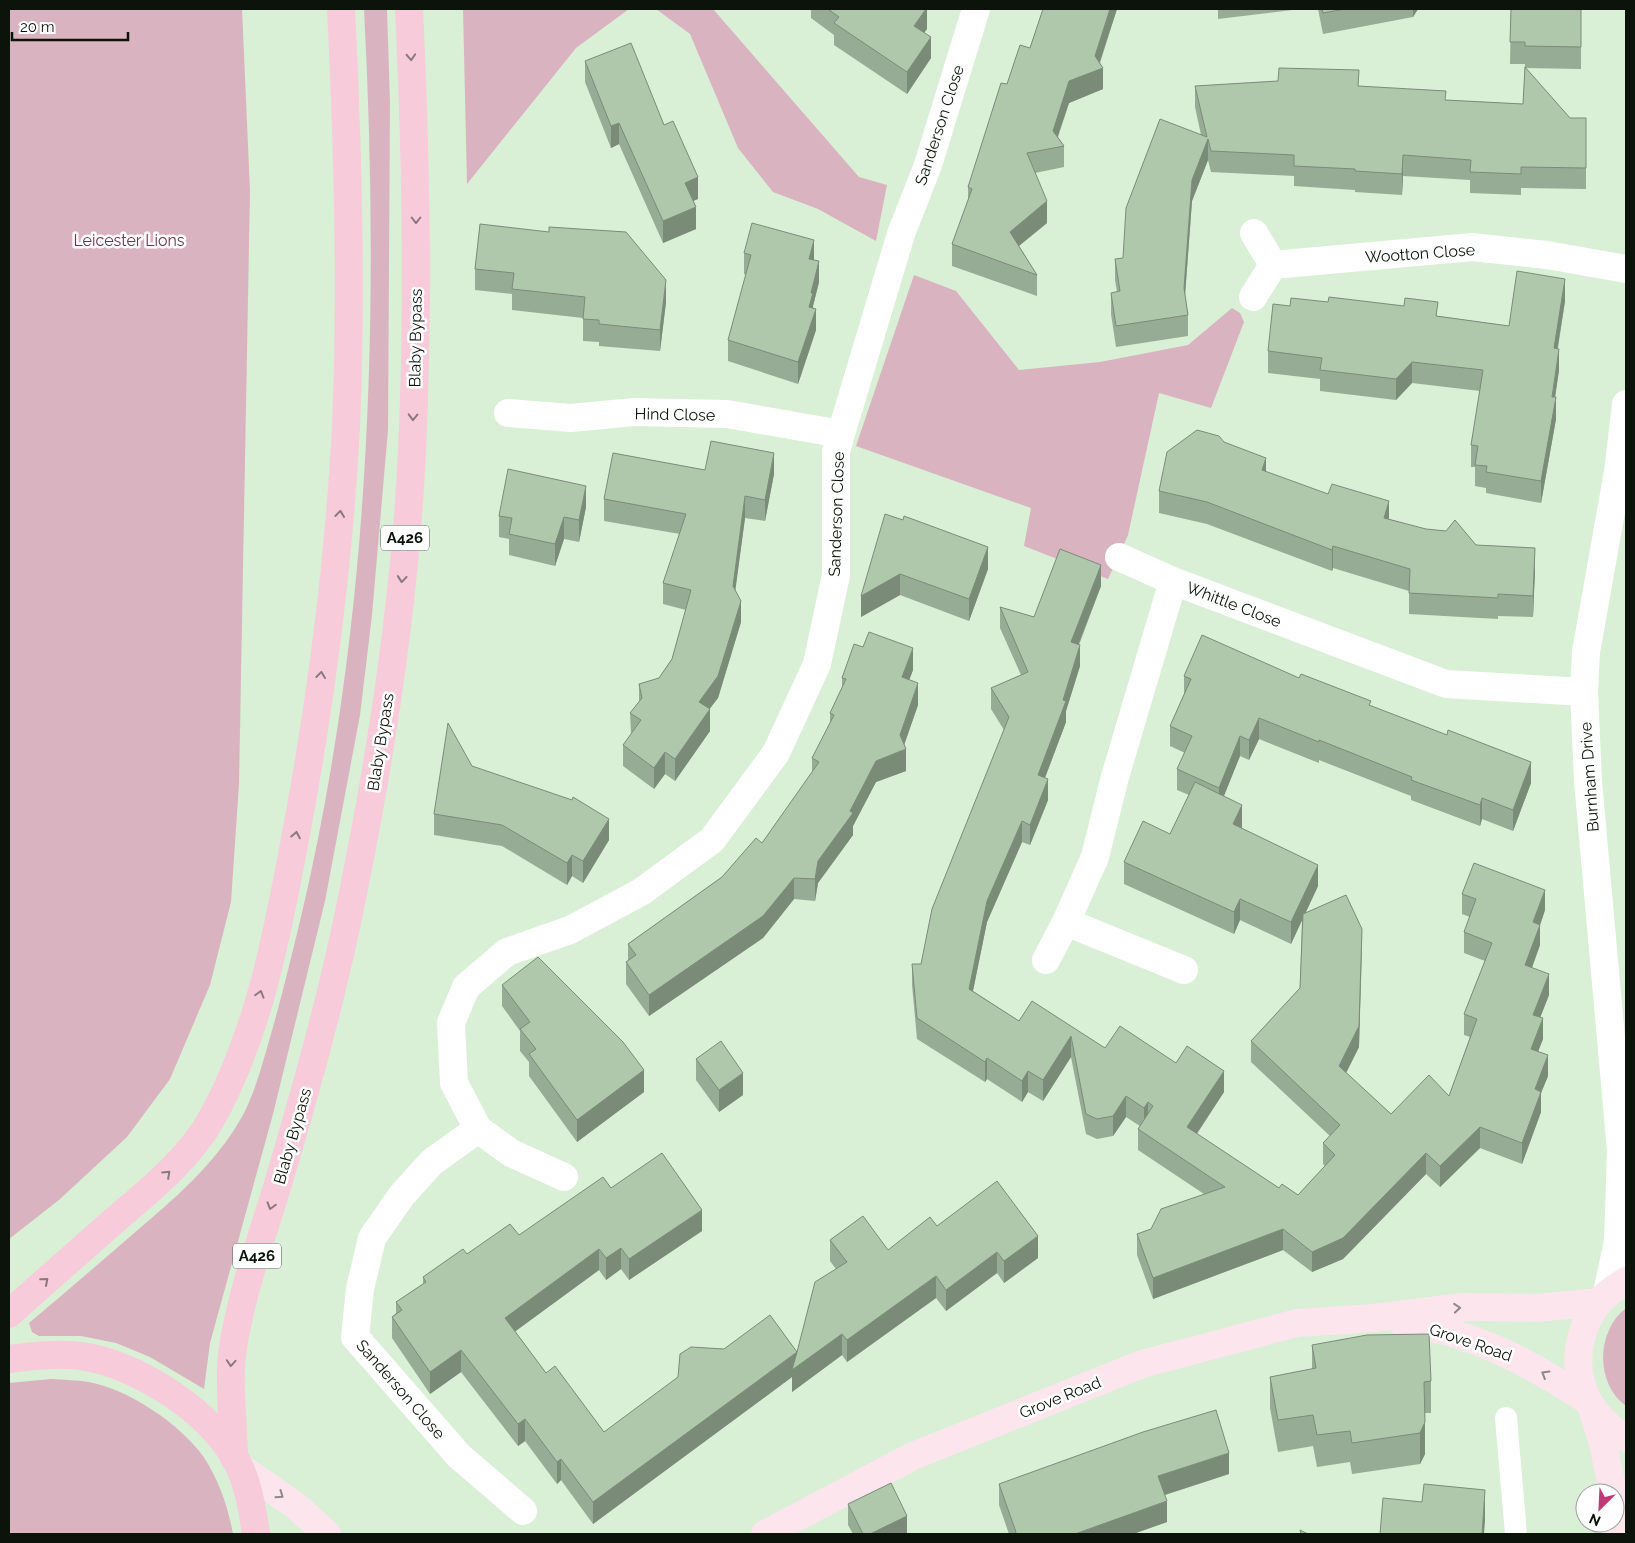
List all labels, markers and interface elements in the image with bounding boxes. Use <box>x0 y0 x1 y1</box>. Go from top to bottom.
scale bar <box>12 10 129 42</box>
text: 20 m <box>20 18 55 36</box>
one-way arrow <box>406 54 417 62</box>
street label: Sanderson Close <box>911 63 968 188</box>
one-way arrow <box>411 216 422 224</box>
park label: Leicester Lions <box>73 231 185 250</box>
street label: Wootton Close <box>1364 240 1476 267</box>
street label: Blaby Bypass <box>405 288 426 388</box>
street label: Hind Close <box>635 404 715 425</box>
one-way arrow <box>408 414 418 422</box>
street label: Sanderson Close <box>825 451 848 577</box>
one-way arrow <box>334 509 345 517</box>
road number: A426 <box>381 526 429 550</box>
one-way arrow <box>397 576 408 584</box>
street label: Whittle Close <box>1184 578 1284 631</box>
one-way arrow <box>315 671 326 679</box>
street label: Blaby Bypass <box>363 691 398 792</box>
street label: Burnham Drive <box>1576 721 1603 833</box>
one-way arrow <box>290 831 300 840</box>
one-way arrow <box>254 989 265 998</box>
street label: Blaby Bypass <box>270 1086 315 1186</box>
one-way arrow <box>162 1171 171 1180</box>
one-way arrow <box>267 1201 277 1210</box>
road number: A426 <box>233 1244 281 1268</box>
one-way arrow <box>40 1278 49 1287</box>
one-way arrow <box>1453 1303 1461 1314</box>
street label: Grove Road <box>1427 1319 1515 1365</box>
street label: Sanderson Close <box>352 1336 449 1443</box>
one-way arrow <box>226 1360 237 1368</box>
one-way arrow <box>1542 1370 1551 1380</box>
street label: Grove Road <box>1017 1373 1104 1422</box>
north arrow <box>1575 1483 1625 1533</box>
one-way arrow <box>274 1489 284 1498</box>
text: N <box>1587 1510 1603 1529</box>

